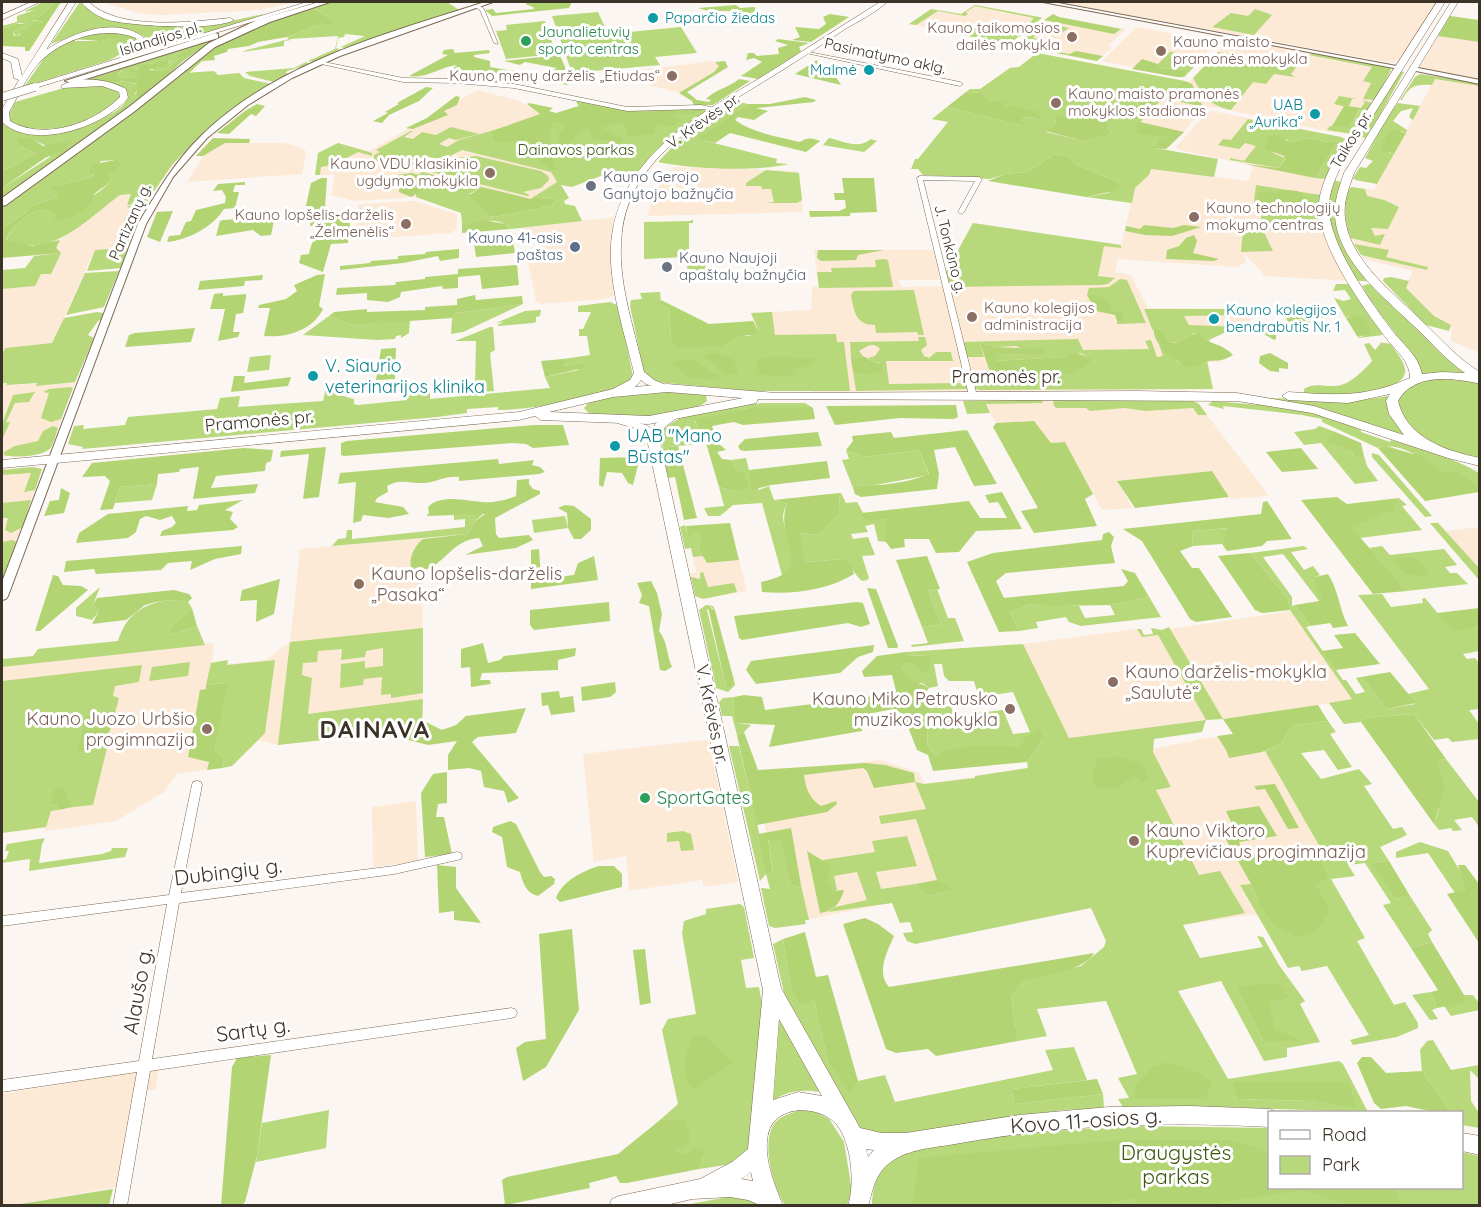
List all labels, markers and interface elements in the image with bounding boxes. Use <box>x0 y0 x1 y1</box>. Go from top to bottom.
place label: Paparčio žiedas <box>665 8 775 27</box>
marker: Paparčio žiedas <box>646 11 660 25</box>
street label: Islandijos pl. <box>117 17 203 60</box>
place label: Kauno taikomosios dailės mokykla <box>927 18 1060 54</box>
place label: Jaunalietuvių sporto centras <box>538 22 639 58</box>
marker: Kauno taikomosios dailės mokykla <box>1065 30 1079 44</box>
place label: Kauno maisto pramonės mokykla <box>1173 32 1308 68</box>
street label: Pasimatymo aklg. <box>823 33 948 78</box>
marker: Jaunalietuvių sporto centras <box>519 34 533 48</box>
marker: Kauno maisto pramonės mokykla <box>1154 44 1168 58</box>
place label: Malmė <box>810 60 857 79</box>
marker: Malmė <box>862 63 876 77</box>
place label: Kauno menų darželis „Etiudas“ <box>449 66 660 85</box>
marker: Kauno menų darželis „Etiudas“ <box>665 69 679 83</box>
place label: Kauno maisto pramonės mokyklos stadionas <box>1068 84 1239 120</box>
street label: V. Krėvės pr. <box>663 89 743 152</box>
place label: UAB „Aurika“ <box>1249 95 1303 131</box>
marker: Kauno maisto pramonės mokyklos stadionas <box>1049 96 1063 110</box>
marker: UAB „Aurika“ <box>1308 107 1322 121</box>
street label: Taikos pr. <box>1326 108 1375 172</box>
park label: Dainavos parkas <box>518 140 634 159</box>
place label: Kauno VDU klasikinio ugdymo mokykla <box>330 154 478 190</box>
marker: Kauno VDU klasikinio ugdymo mokykla <box>483 166 497 180</box>
place label: Kauno Gerojo Ganytojo bažnyčia <box>603 167 734 203</box>
marker: Kauno Gerojo Ganytojo bažnyčia <box>584 179 598 193</box>
street label: Partizanų g. <box>104 181 155 263</box>
place label: Kauno technologijų mokymo centras <box>1206 198 1340 234</box>
street label: J. Tonkūno g. <box>930 203 971 295</box>
place label: Kauno lopšelis-darželis „Želmenėlis“ <box>235 205 394 241</box>
marker: Kauno technologijų mokymo centras <box>1187 210 1201 224</box>
marker: Kauno lopšelis-darželis „Želmenėlis“ <box>399 217 413 231</box>
place label: Kauno 41-asis paštas <box>468 228 563 264</box>
marker: Kauno 41-asis paštas <box>568 240 582 254</box>
place label: Kauno Naujoji apaštalų bažnyčia <box>679 248 806 284</box>
marker: Kauno Naujoji apaštalų bažnyčia <box>660 260 674 274</box>
place label: Kauno kolegijos administracija <box>984 298 1095 334</box>
place label: Kauno kolegijos bendrabutis Nr. 1 <box>1226 300 1341 336</box>
marker: Kauno kolegijos administracija <box>965 310 979 324</box>
marker: Kauno kolegijos bendrabutis Nr. 1 <box>1207 312 1221 326</box>
place label: V. Siaurio veterinarijos klinika <box>325 354 485 398</box>
street label: Pramonės pr. <box>952 365 1060 388</box>
marker: V. Siaurio veterinarijos klinika <box>306 369 320 383</box>
street label: Pramonės pr. <box>204 404 314 437</box>
place label: UAB "Mano Būstas" <box>627 424 722 468</box>
marker: UAB "Mano Būstas" <box>608 439 622 453</box>
place label: Kauno lopšelis-darželis „Pasaka“ <box>371 562 562 606</box>
marker: Kauno lopšelis-darželis „Pasaka“ <box>352 577 366 591</box>
place label: Kauno darželis-mokykla „Saulutė“ <box>1125 660 1327 704</box>
street label: V. Krėvės pr. <box>691 662 734 766</box>
marker: Kauno darželis-mokykla „Saulutė“ <box>1106 675 1120 689</box>
place label: Kauno Miko Petrausko muzikos mokykla <box>812 687 998 731</box>
marker: Kauno Miko Petrausko muzikos mokykla <box>1003 702 1017 716</box>
place label: Kauno Juozo Urbšio progimnazija <box>26 707 195 751</box>
district label: DAINAVA <box>319 714 431 744</box>
marker: Kauno Juozo Urbšio progimnazija <box>200 722 214 736</box>
place label: SportGates <box>657 786 750 809</box>
marker: SportGates <box>638 791 652 805</box>
place label: Kauno Viktoro Kuprevičiaus progimnazija <box>1146 819 1366 863</box>
marker: Kauno Viktoro Kuprevičiaus progimnazija <box>1127 834 1141 848</box>
street label: Dubingių g. <box>172 851 283 891</box>
street label: Alaušo g. <box>117 945 157 1036</box>
street label: Sartų g. <box>214 1011 291 1047</box>
street label: Kovo 11-osios g. <box>1009 1102 1162 1138</box>
legend <box>1268 1111 1463 1189</box>
text: Road <box>1322 1123 1367 1146</box>
park label: Draugystės parkas <box>1121 1139 1231 1189</box>
text: Park <box>1322 1153 1360 1176</box>

